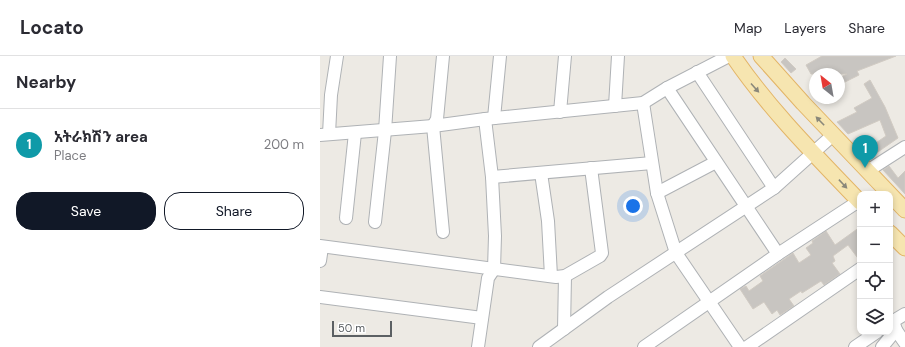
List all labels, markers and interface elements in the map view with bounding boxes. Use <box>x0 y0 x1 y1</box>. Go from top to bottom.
text: Locato <box>20 15 84 40</box>
text: Map <box>734 19 762 37</box>
text: Layers <box>784 19 826 37</box>
text: Share <box>848 19 885 37</box>
north arrow <box>809 68 845 104</box>
text: Nearby <box>16 71 76 93</box>
one-way arrow <box>751 83 760 93</box>
one-way arrow <box>815 116 825 126</box>
text: አትራክሽን area <box>54 127 148 147</box>
pin: 1 <box>852 135 878 168</box>
text: 1 <box>27 136 31 153</box>
text: 200 m <box>264 136 304 153</box>
text: Place <box>54 147 86 164</box>
one-way arrow <box>838 179 848 189</box>
map controls <box>857 191 893 335</box>
button: + <box>857 191 893 227</box>
button: Save <box>16 192 156 230</box>
button: Share <box>164 192 304 230</box>
your location <box>623 196 643 216</box>
button: − <box>857 227 893 263</box>
button: locate <box>857 263 893 299</box>
button: layers <box>857 299 893 335</box>
scale bar <box>332 319 392 338</box>
text: 50 m <box>338 321 365 335</box>

